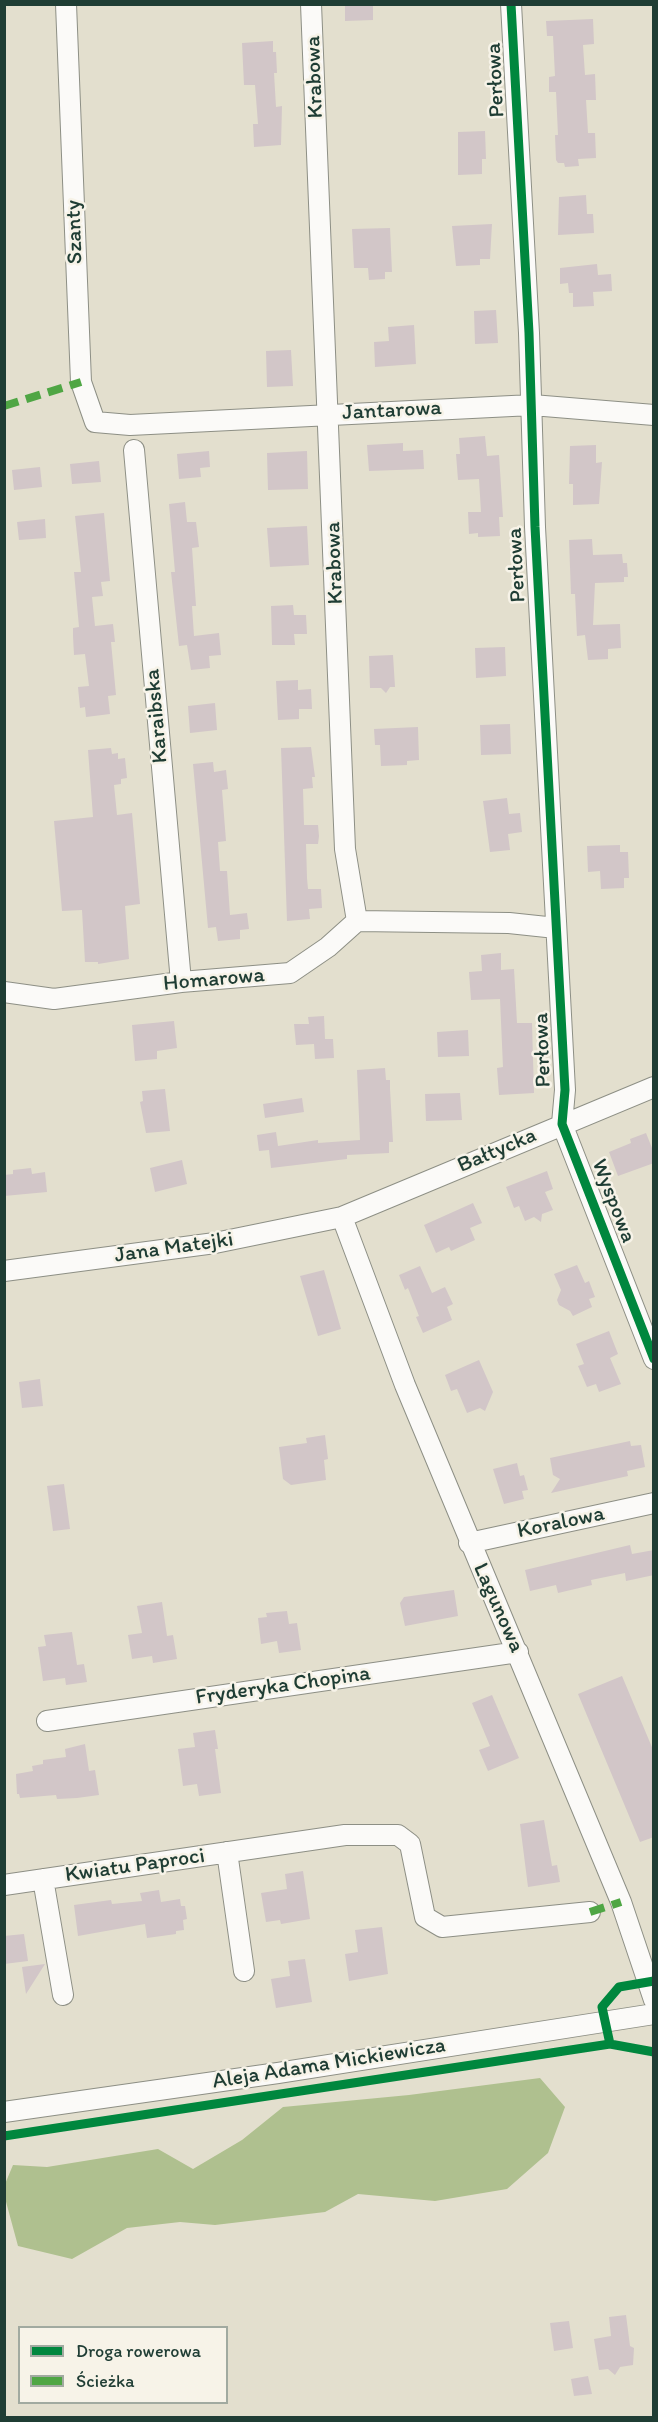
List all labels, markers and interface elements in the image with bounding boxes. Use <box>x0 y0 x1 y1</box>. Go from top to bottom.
street label: Krabowa <box>300 35 330 119</box>
street label: Perłowa <box>481 42 511 118</box>
street label: Szanty <box>61 199 89 265</box>
street label: Jantarowa <box>342 395 442 427</box>
street label: Krabowa <box>320 521 350 605</box>
street label: Perłowa <box>502 527 532 603</box>
street label: Karaibska <box>140 668 174 764</box>
street label: Homarowa <box>162 962 266 998</box>
street label: Perłowa <box>528 1012 558 1088</box>
street label: Bałtycka <box>454 1123 540 1179</box>
street label: Wyspowa <box>585 1155 641 1247</box>
street label: Jana Matejki <box>113 1227 235 1269</box>
street label: Koralowa <box>515 1501 607 1545</box>
street label: Lagunowa <box>467 1559 529 1657</box>
street label: Fryderyka Chopina <box>194 1661 372 1711</box>
street label: Kwiatu Paproci <box>63 1843 207 1889</box>
street label: Aleja Adama Mickiewicza <box>211 2033 447 2095</box>
legend <box>18 2326 228 2404</box>
text: Droga rowerowa <box>76 2340 201 2362</box>
text: Ścieżka <box>76 2370 135 2392</box>

